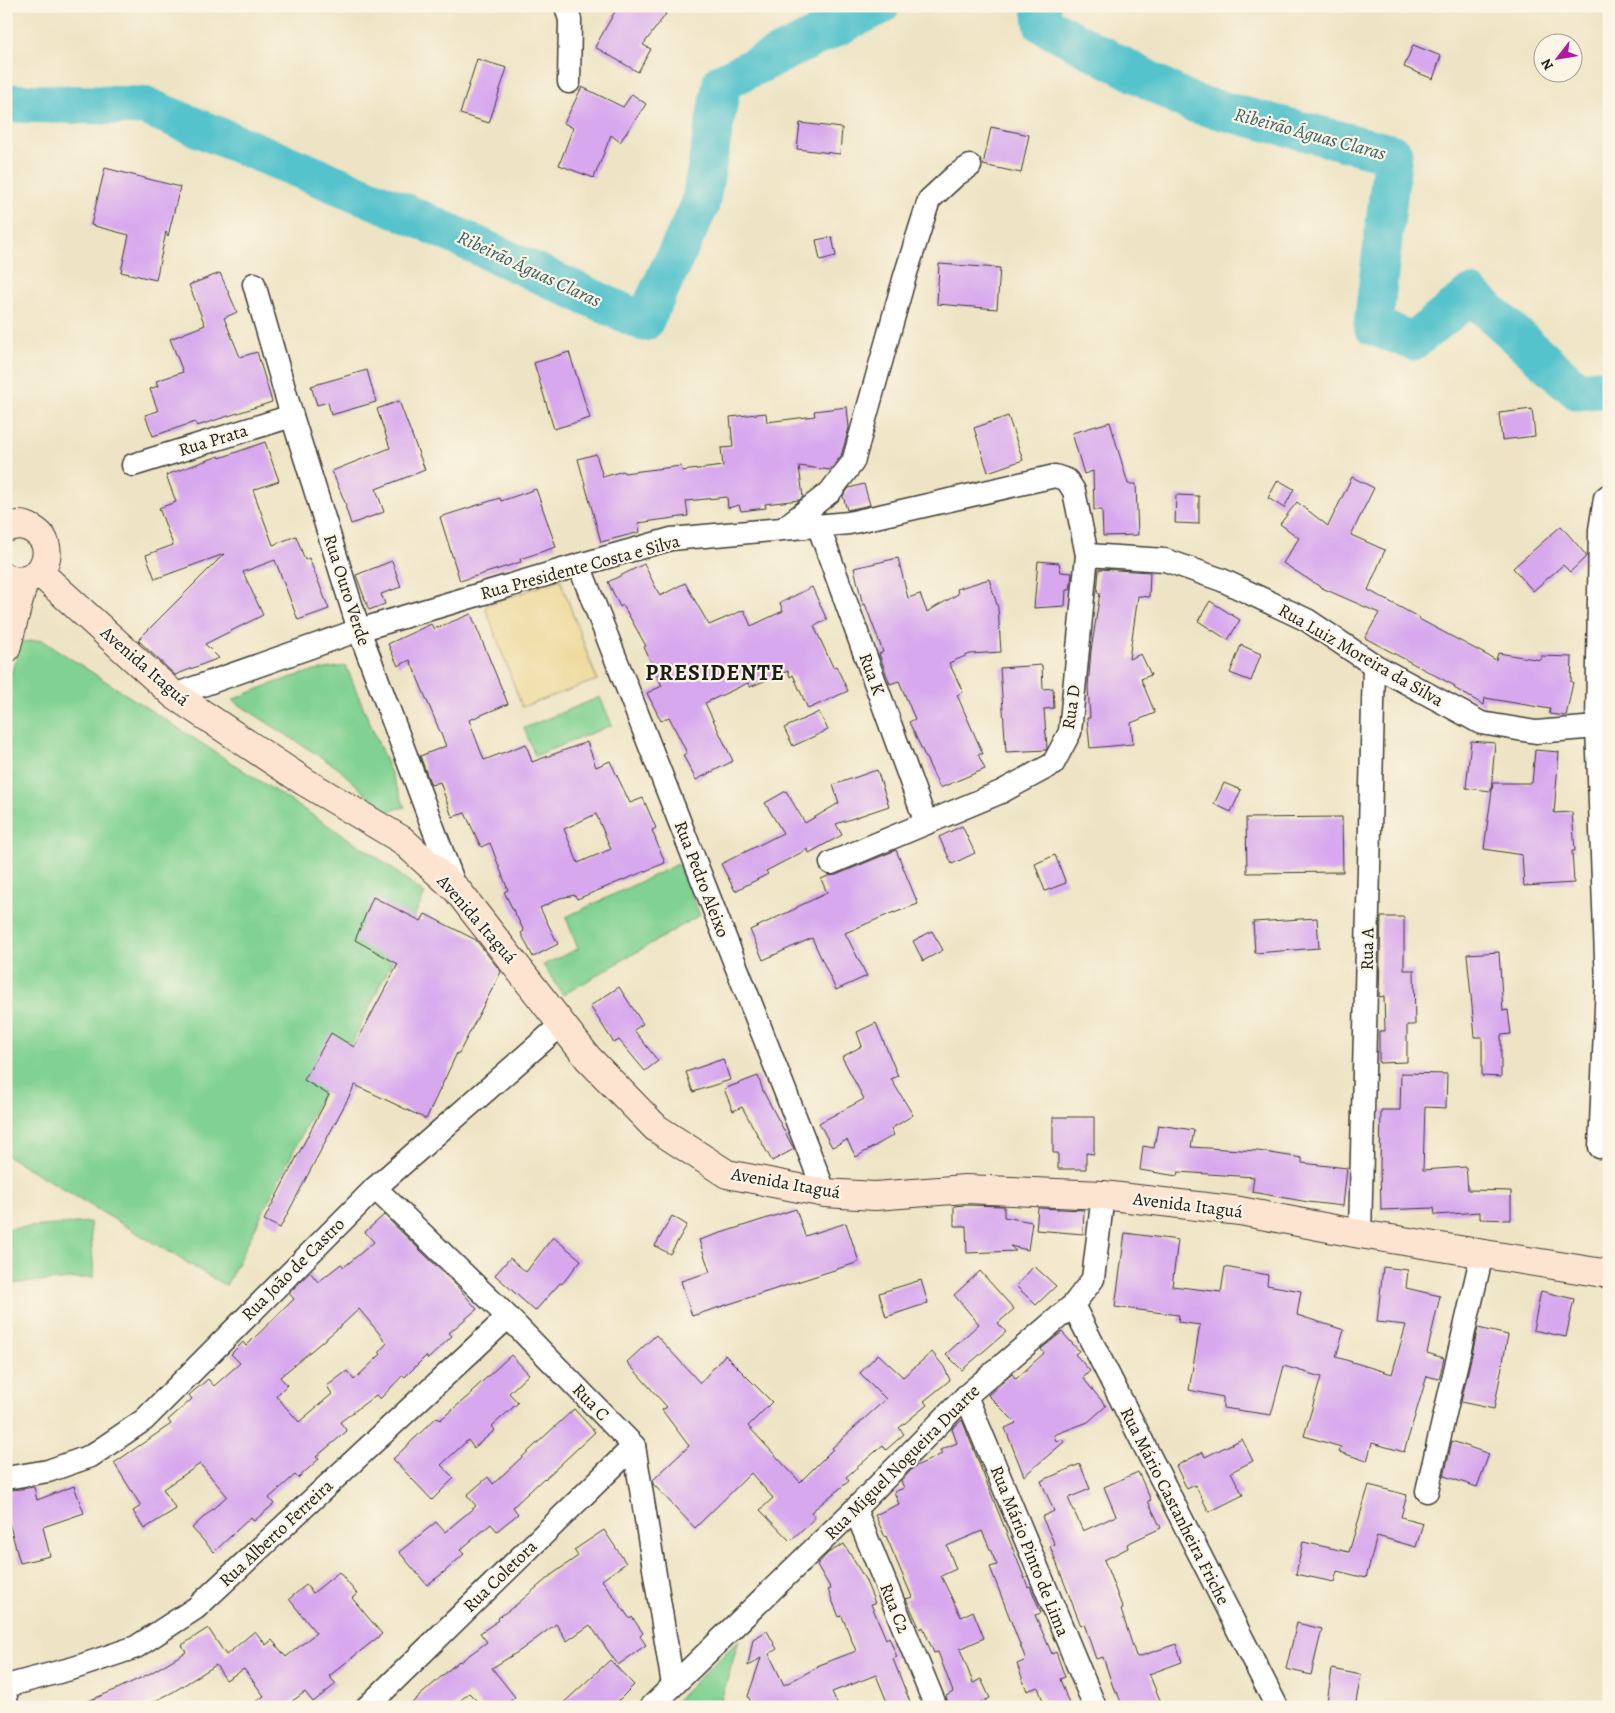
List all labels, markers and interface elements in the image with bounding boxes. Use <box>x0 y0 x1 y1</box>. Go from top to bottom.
north arrow <box>1532 32 1582 82</box>
text: N <box>1537 55 1558 74</box>
water label: Ribeirão Águas Claras <box>1231 101 1389 167</box>
water label: Ribeirão Águas Claras <box>453 224 606 314</box>
street label: Rua Prata <box>175 418 251 462</box>
street label: Rua Presidente Costa e Silva <box>478 529 683 605</box>
street label: Rua Ouro Verde <box>318 531 376 649</box>
street label: Rua Luiz Moreira da Silva <box>1274 598 1448 712</box>
street label: Avenida Itaguá <box>95 620 195 712</box>
street label: Rua K <box>853 649 891 699</box>
district label: PRESIDENTE <box>645 658 785 688</box>
street label: Rua D <box>1056 683 1086 731</box>
street label: Rua Pedro Aleixo <box>669 817 735 941</box>
street label: Avenida Itaguá <box>431 869 523 969</box>
street label: Rua A <box>1355 927 1379 971</box>
street label: Avenida Itaguá <box>729 1161 843 1205</box>
street label: Avenida Itaguá <box>1131 1186 1245 1224</box>
street label: Rua João de Castro <box>236 1212 350 1326</box>
street label: Rua C <box>567 1378 615 1426</box>
street label: Rua Miguel Nogueira Duarte <box>819 1379 985 1545</box>
street label: Rua Mário Castanheira Friche <box>1115 1403 1235 1609</box>
street label: Rua Mário Pinto de Lima <box>985 1462 1075 1640</box>
street label: Rua Alberto Ferreira <box>214 1473 339 1592</box>
street label: Rua Coletora <box>458 1534 543 1617</box>
street label: Rua C2 <box>874 1579 916 1637</box>

